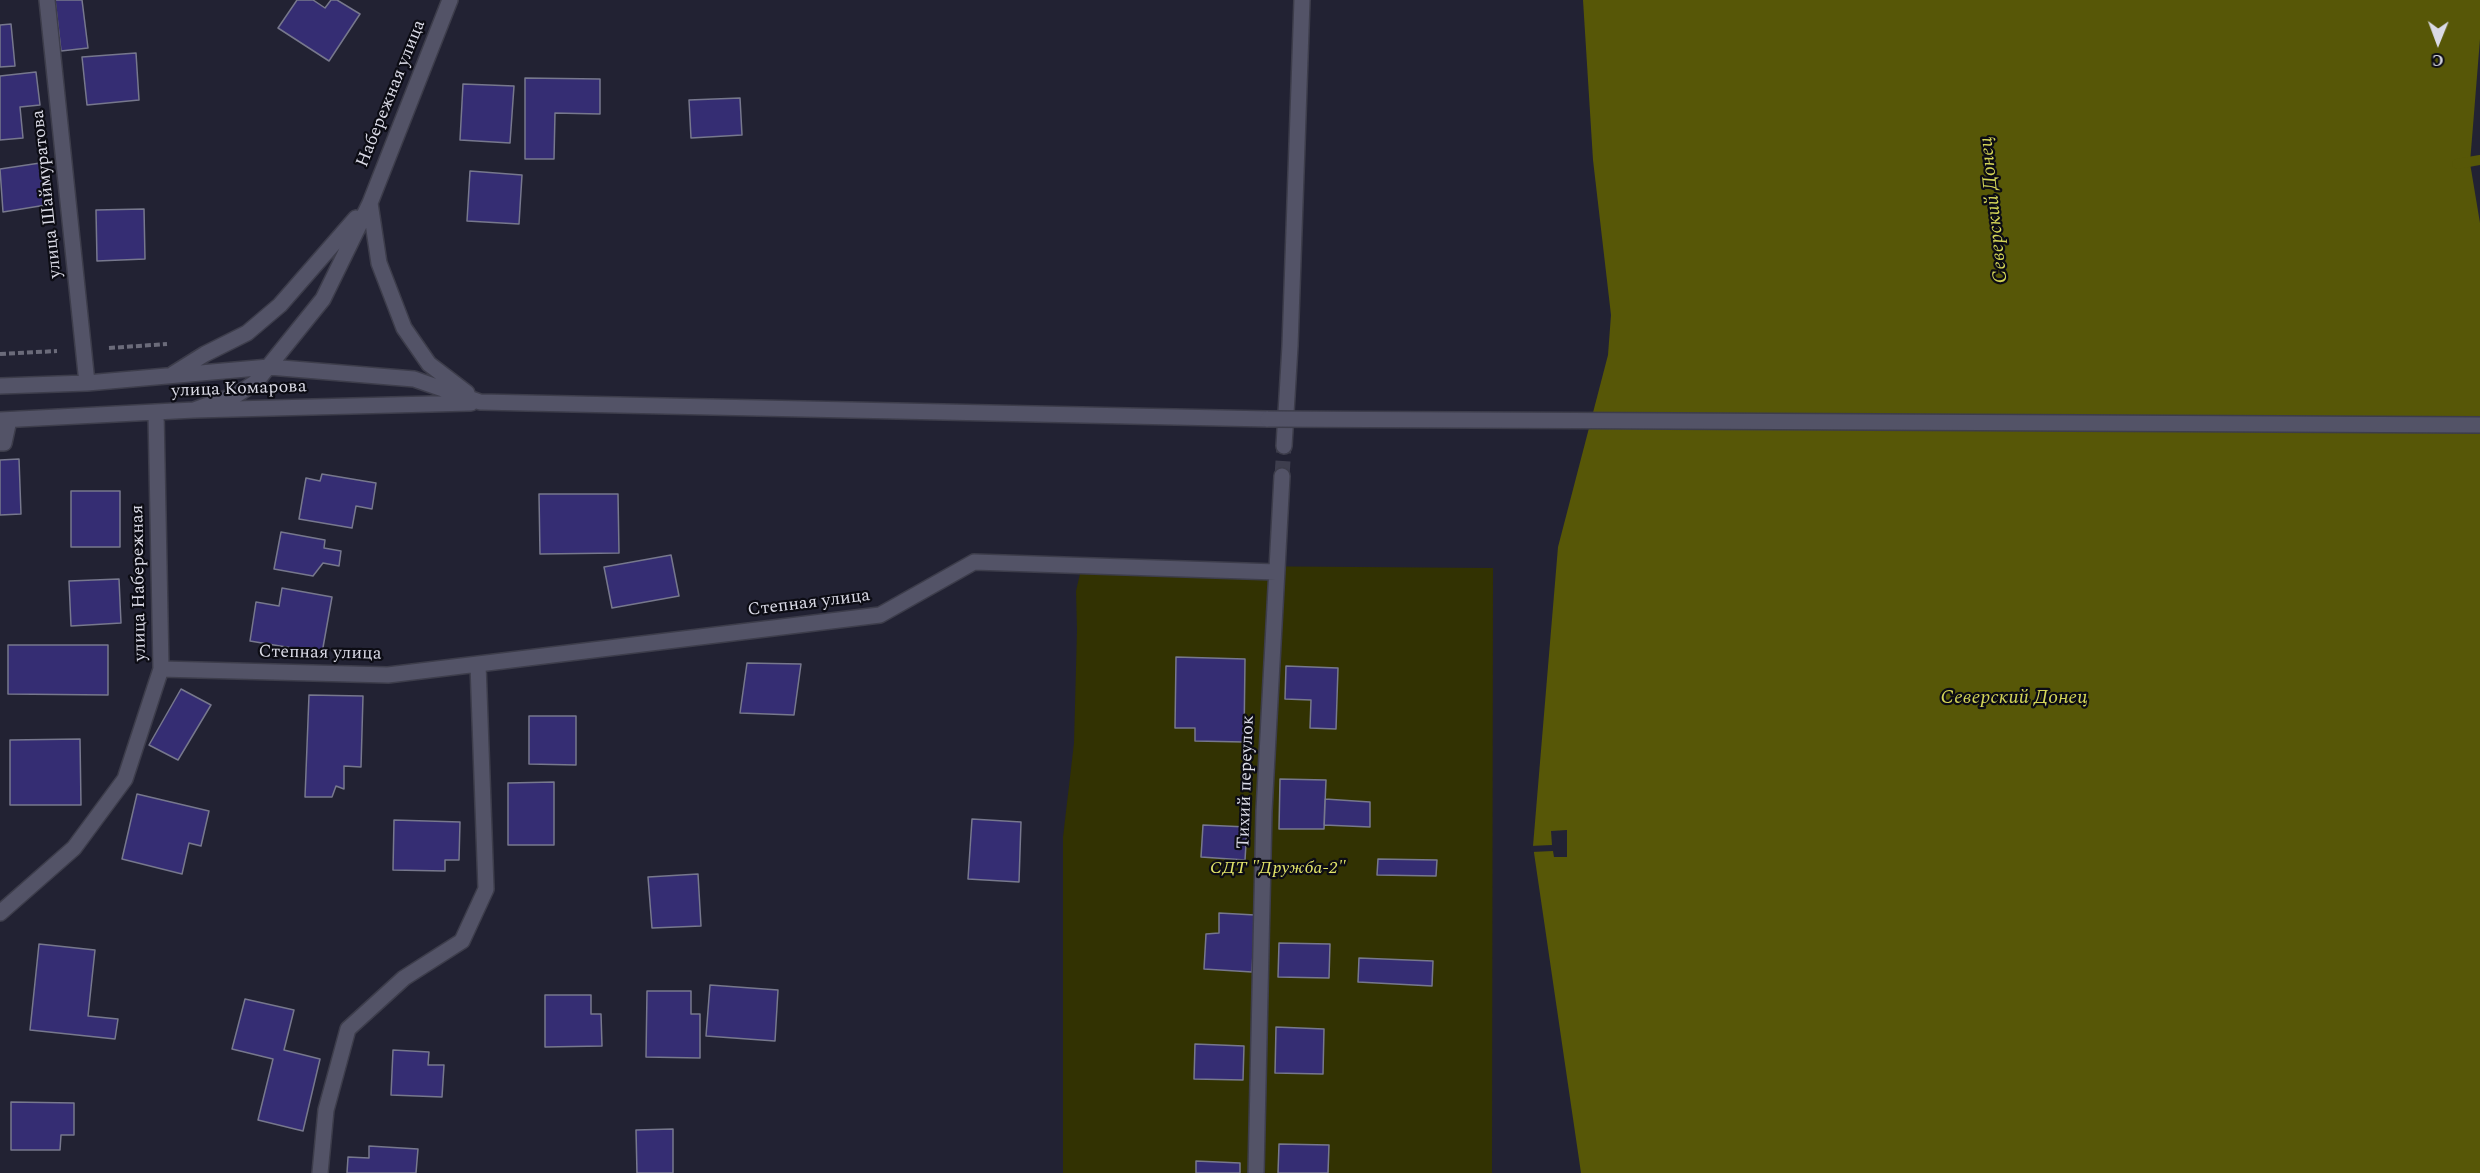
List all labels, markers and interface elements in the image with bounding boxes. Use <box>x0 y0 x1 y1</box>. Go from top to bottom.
north arrow <box>2408 12 2468 72</box>
street label: Набережная улица <box>353 17 431 171</box>
text: С <box>2432 48 2444 72</box>
street label: улица Шаймуратова <box>28 109 68 279</box>
water label: Северский Донец <box>1975 136 2015 284</box>
street label: улица Комарова <box>171 377 307 403</box>
street label: улица Набережная <box>128 504 152 662</box>
street label: Степная улица <box>747 586 871 622</box>
street label: Степная улица <box>258 642 382 666</box>
water label: Северский Донец <box>1941 687 2087 711</box>
street label: Тихий переулок <box>1234 715 1260 849</box>
park label: СДТ "Дружба-2" <box>1210 858 1346 880</box>

